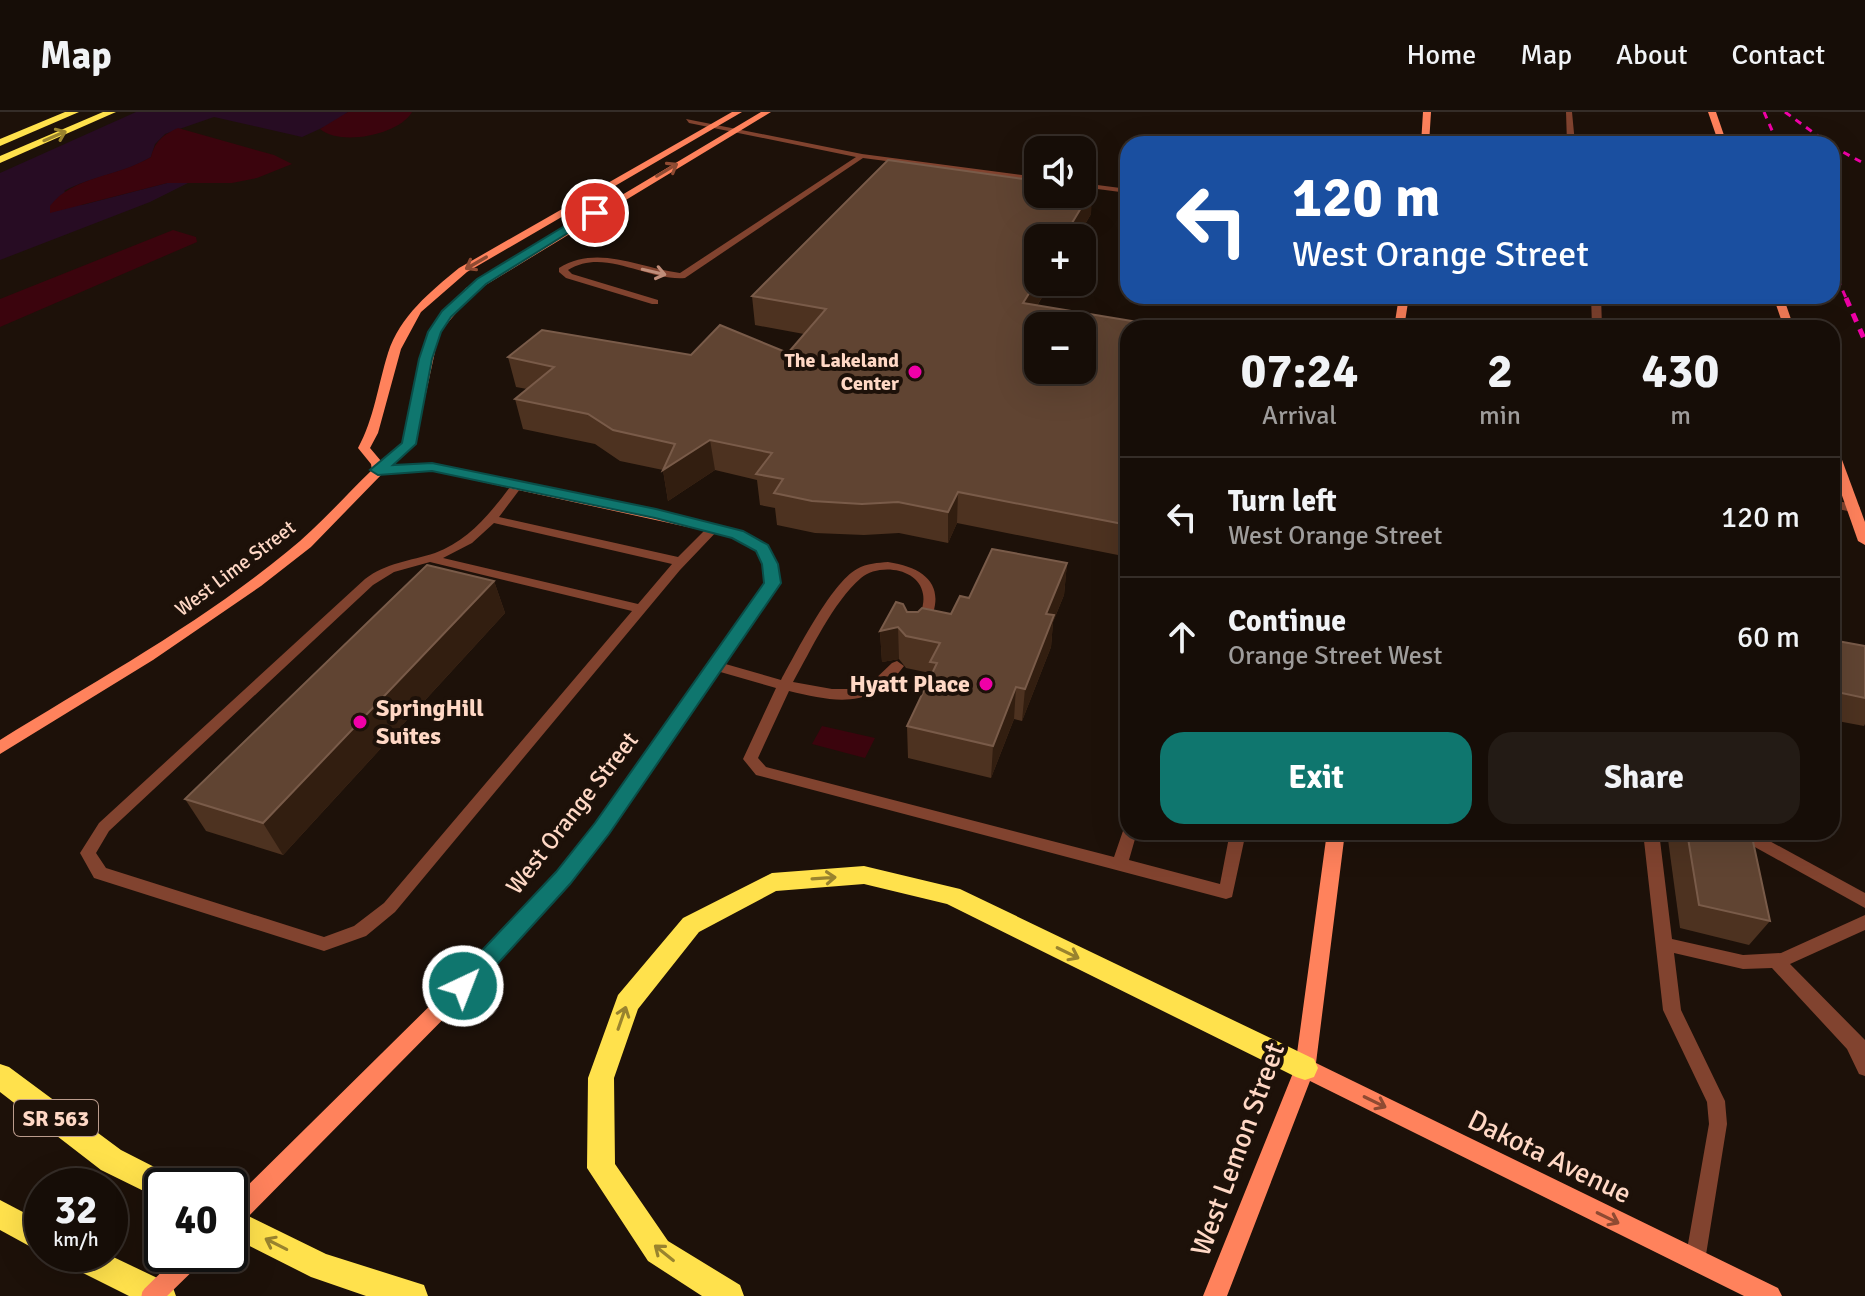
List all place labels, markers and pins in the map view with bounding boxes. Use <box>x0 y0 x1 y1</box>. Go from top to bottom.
pin <box>561 179 629 247</box>
place label: The Lakeland Center <box>785 348 899 396</box>
marker: The Lakeland Center <box>906 363 924 381</box>
place label: Hyatt Place <box>849 669 970 699</box>
marker: Hyatt Place <box>977 675 995 693</box>
place label: SpringHill Suites <box>376 693 484 751</box>
marker: SpringHill Suites <box>351 713 369 731</box>

